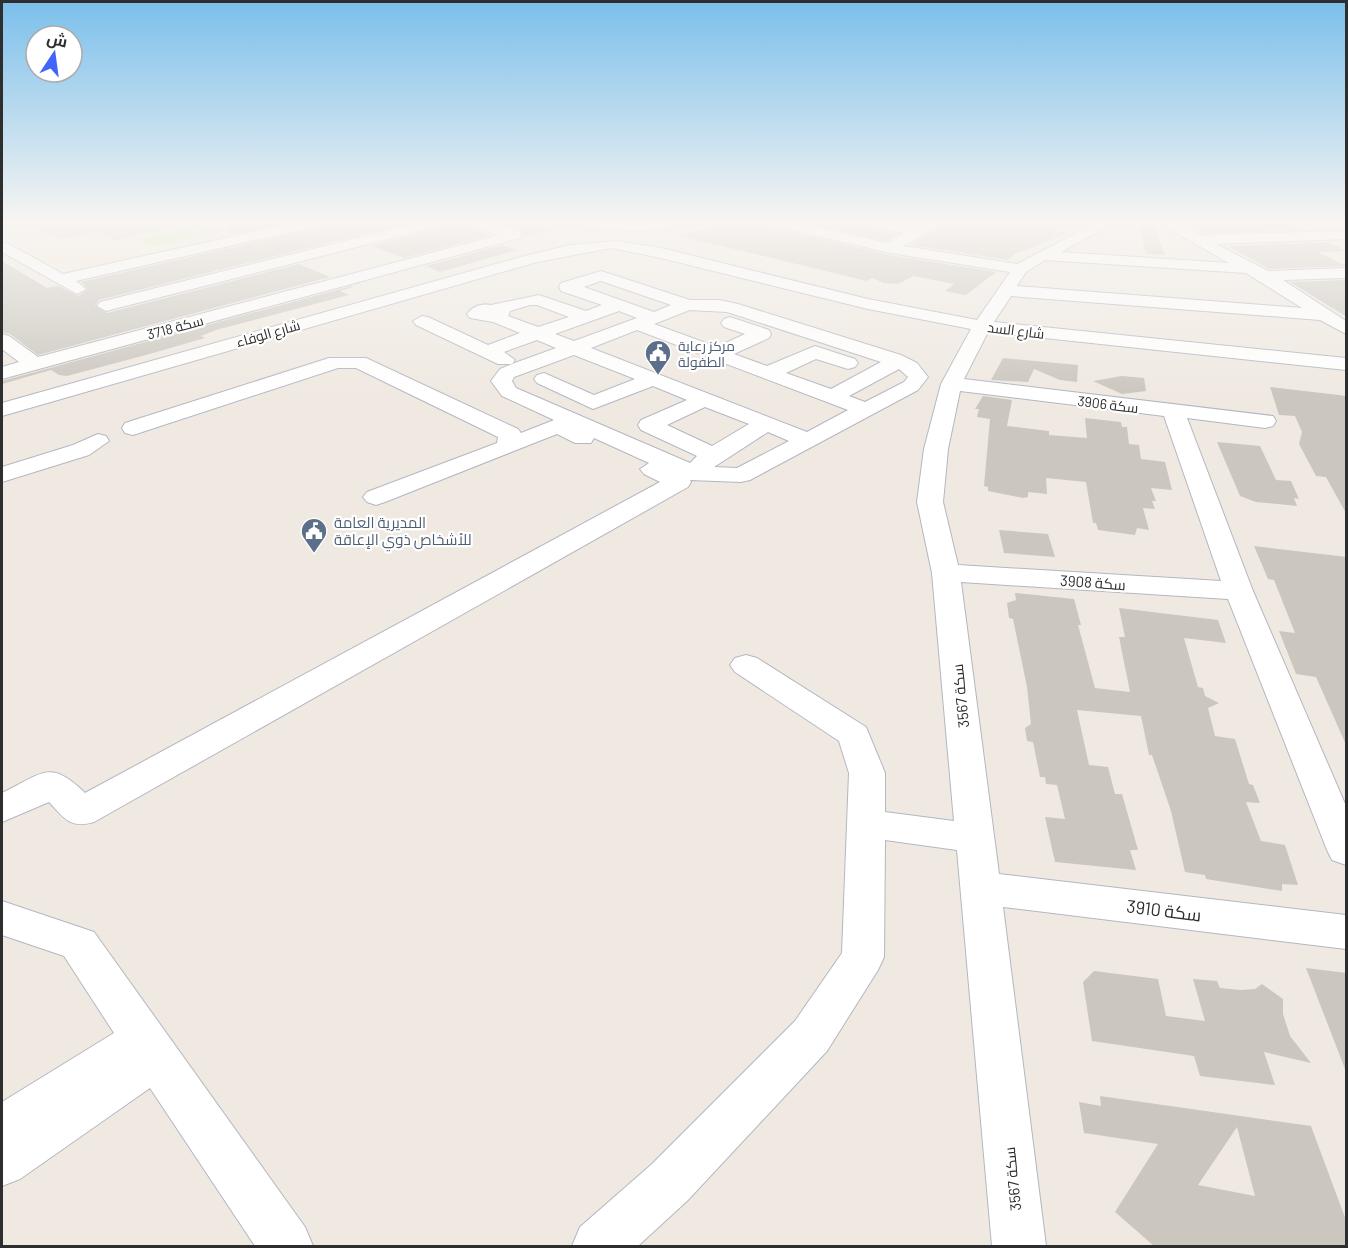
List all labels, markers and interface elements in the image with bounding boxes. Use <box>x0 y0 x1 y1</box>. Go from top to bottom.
north arrow <box>24 24 84 84</box>
text: ش <box>45 27 70 51</box>
street label: سكة 3718 <box>145 311 205 343</box>
street label: شارع الوفاء <box>234 316 302 351</box>
street label: شارع السد <box>987 318 1045 343</box>
place label: مركز رعاية الطفولة <box>678 337 735 370</box>
public building icon: مركز رعاية الطفولة <box>643 338 673 376</box>
street label: سكة 3906 <box>1077 392 1139 416</box>
place label: المديرية العامة للأشخاص ذوي الإعاقة <box>334 513 472 552</box>
public building icon: المديرية العامة للأشخاص ذوي الإعاقة <box>299 516 329 554</box>
street label: سكة 3908 <box>1060 571 1126 593</box>
street label: سكة 3567 <box>948 663 972 729</box>
street label: سكة 3910 <box>1125 894 1203 926</box>
street label: سكة 3567 <box>1000 1146 1024 1212</box>

